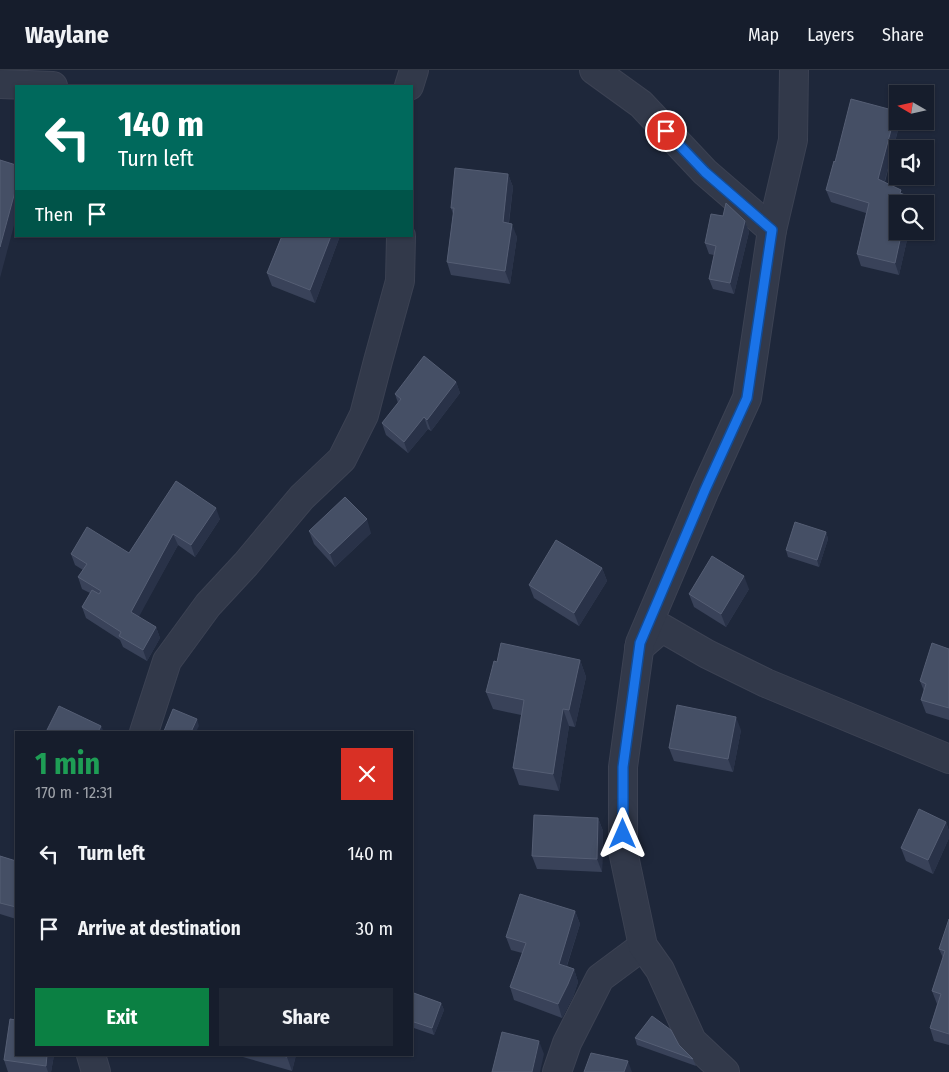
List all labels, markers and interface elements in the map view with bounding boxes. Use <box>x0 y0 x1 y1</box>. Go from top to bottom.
text: Waylane <box>25 21 109 49</box>
text: Map <box>748 24 779 46</box>
text: Layers <box>807 24 854 46</box>
text: Share <box>882 24 924 46</box>
north arrow <box>889 85 934 130</box>
map controls <box>889 85 934 240</box>
text: 140 m <box>118 103 204 145</box>
icon: left <box>35 105 100 170</box>
pin <box>645 110 687 152</box>
icon: arrive <box>652 117 680 145</box>
button: sound <box>889 140 934 185</box>
text: Turn left <box>118 145 194 172</box>
button: search <box>889 195 934 240</box>
icon: arrive <box>83 200 111 228</box>
text: Then <box>35 203 73 226</box>
text: 1 min <box>35 746 100 782</box>
button: close <box>341 748 393 800</box>
text: 170 m · 12:31 <box>35 783 113 802</box>
position arrow <box>596 807 648 859</box>
icon: left <box>35 840 63 868</box>
text: Turn left <box>78 842 145 865</box>
text: 140 m <box>347 842 393 865</box>
icon: arrive <box>35 915 63 943</box>
text: Arrive at destination <box>78 917 241 940</box>
text: 30 m <box>355 917 393 940</box>
button: Exit <box>35 988 209 1046</box>
button: Share <box>219 988 393 1046</box>

